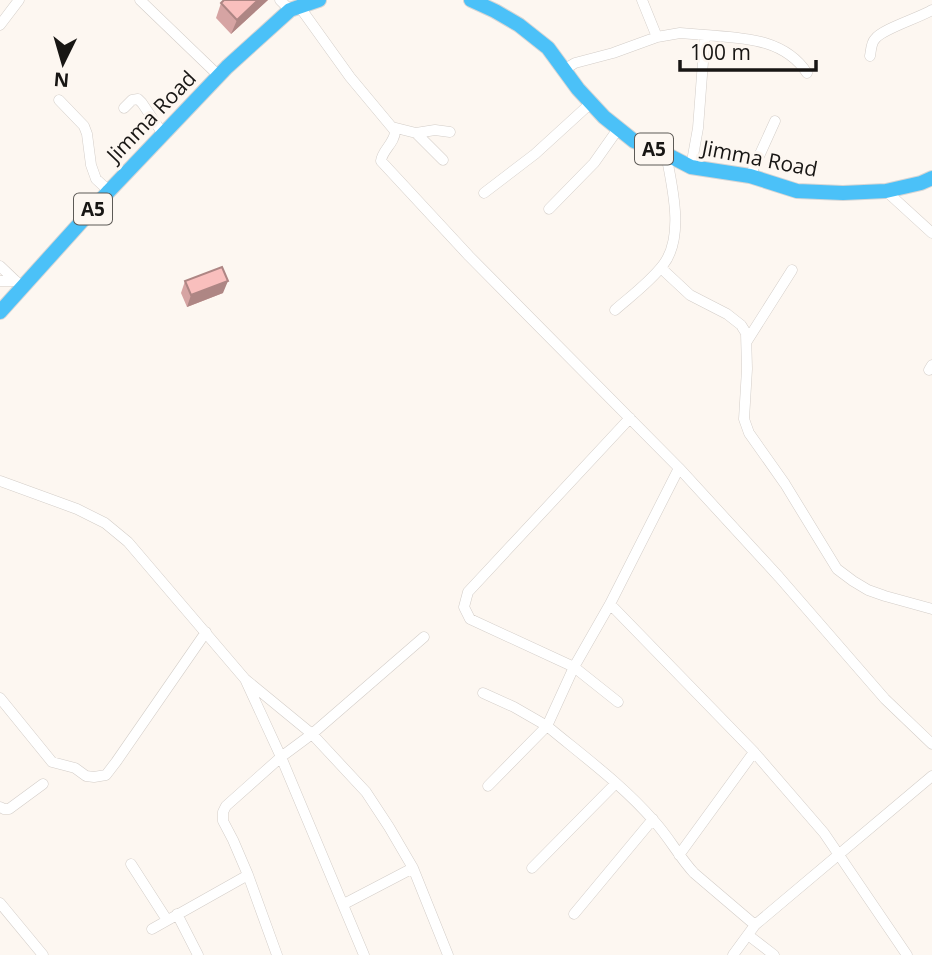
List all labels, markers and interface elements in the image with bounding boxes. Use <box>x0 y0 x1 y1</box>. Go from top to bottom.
north arrow <box>28 28 98 98</box>
scale bar <box>680 28 816 72</box>
text: 100 m <box>690 38 751 66</box>
street label: Jimma Road <box>99 64 202 169</box>
text: N <box>53 66 70 94</box>
street label: Jimma Road <box>698 133 820 183</box>
road number: A5 <box>635 134 673 164</box>
road number: A5 <box>74 194 112 224</box>

